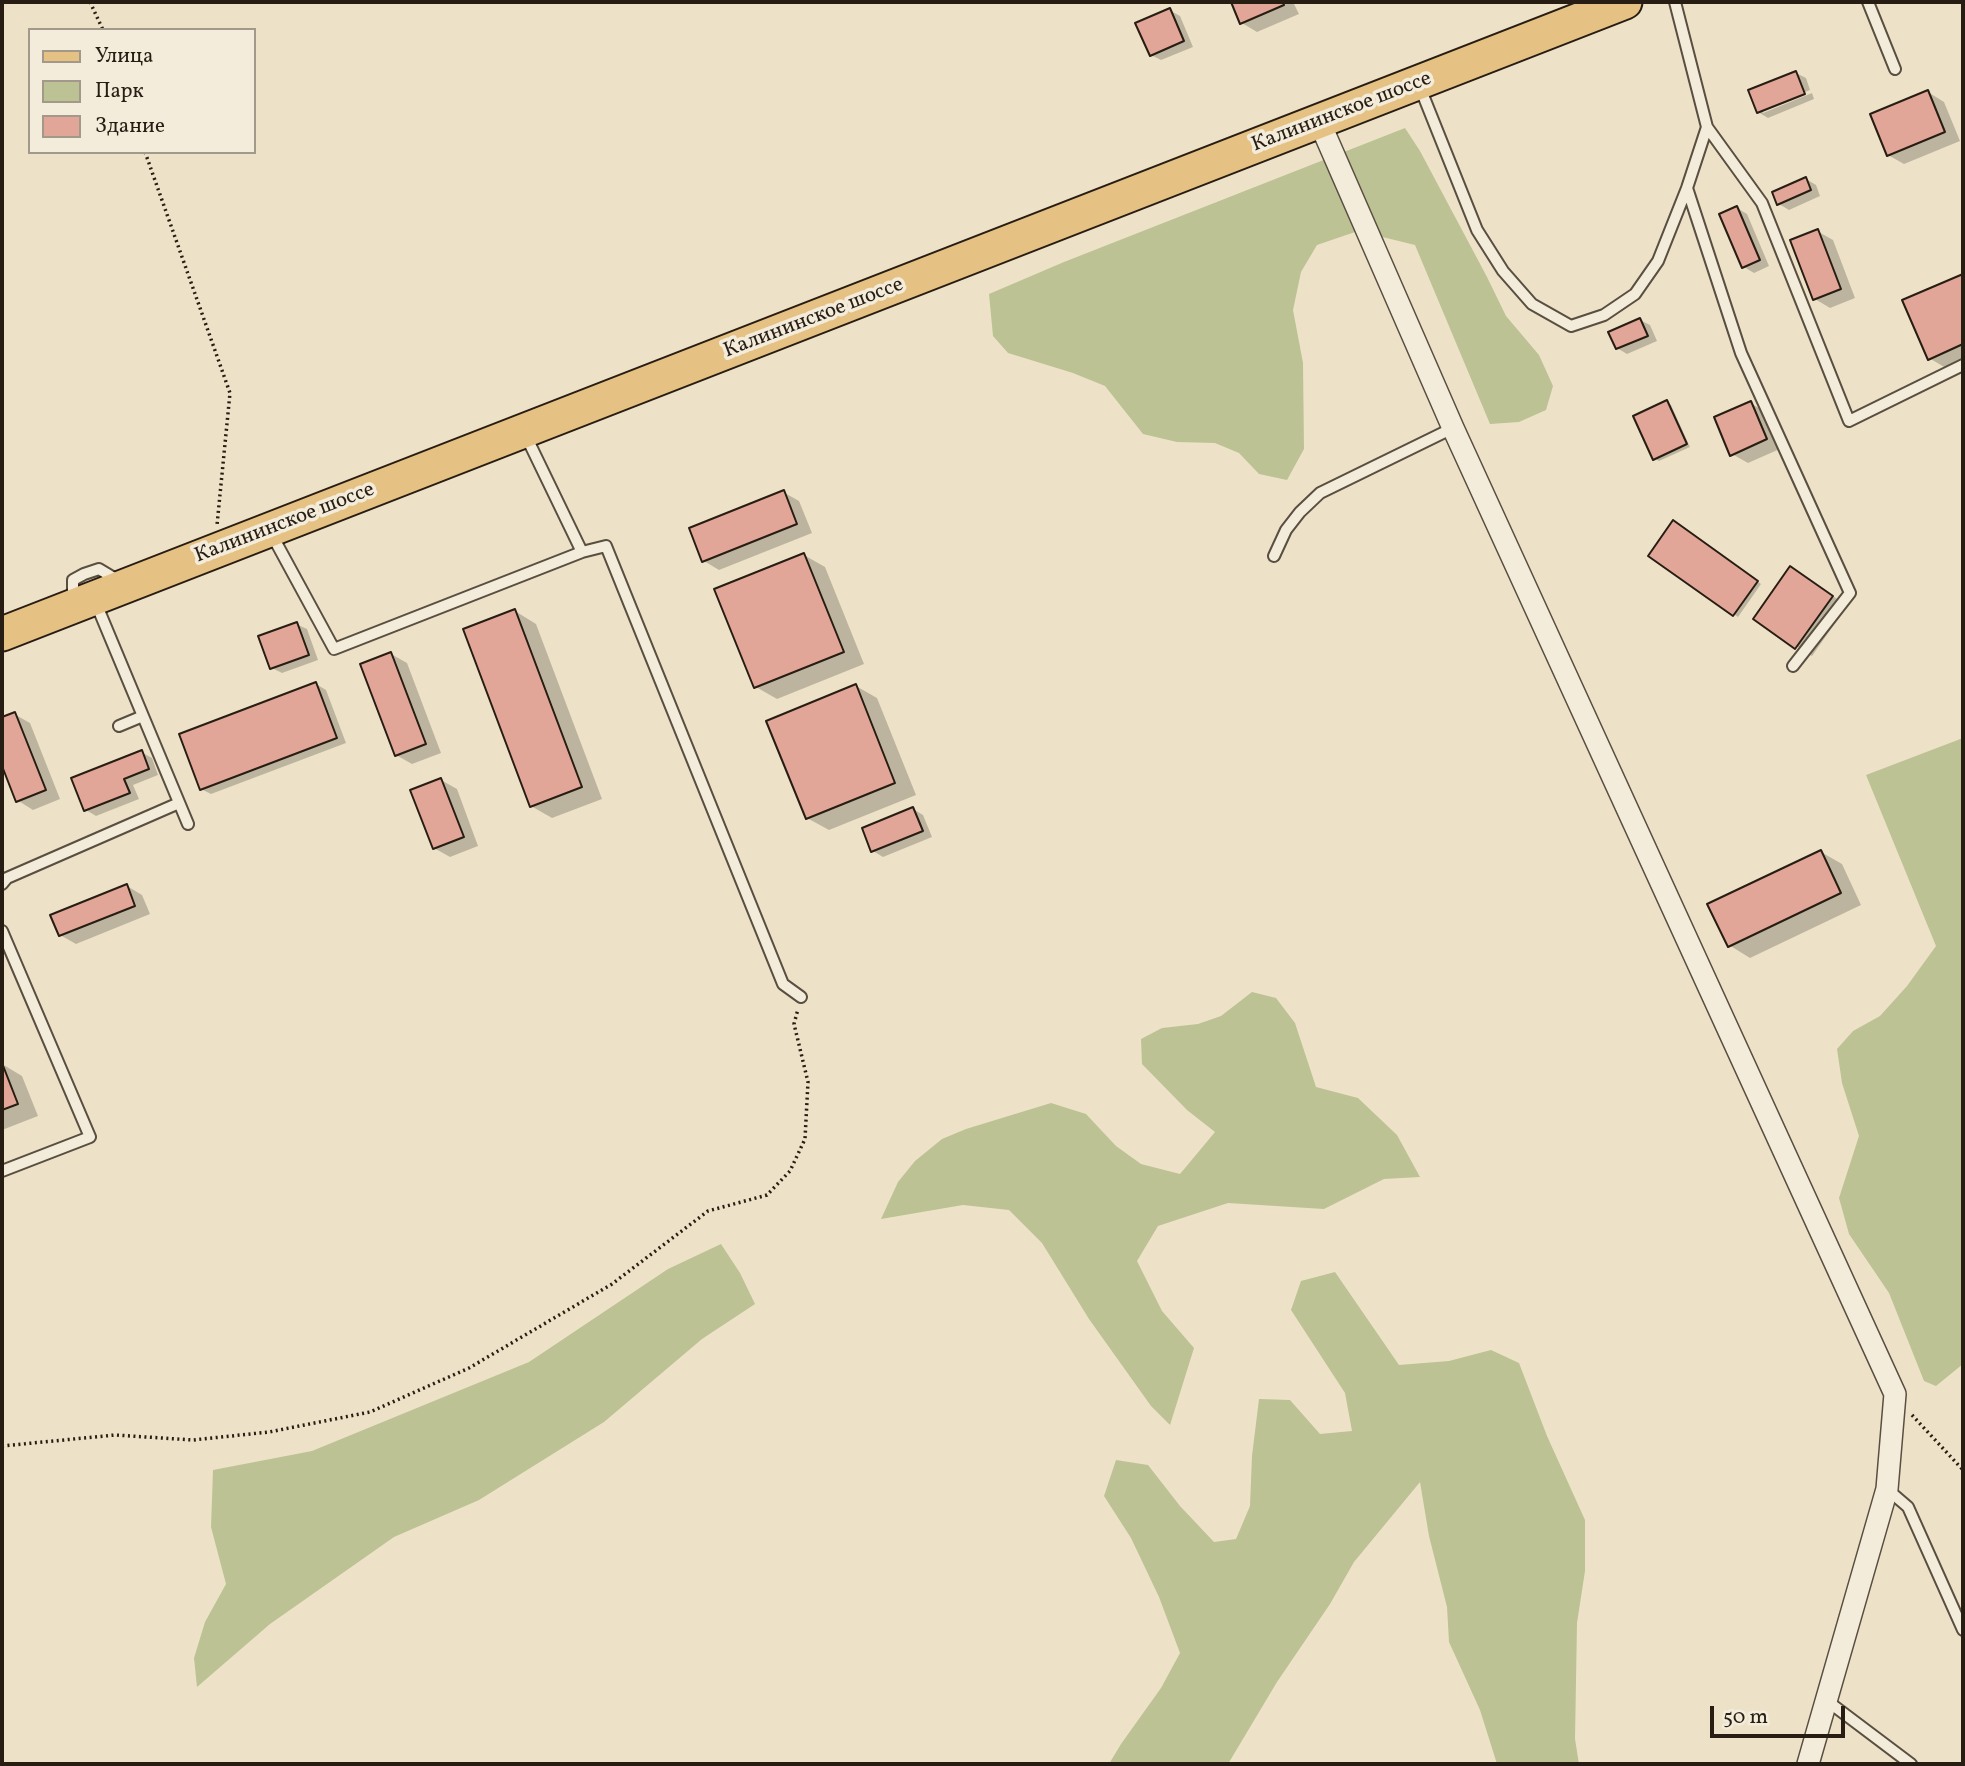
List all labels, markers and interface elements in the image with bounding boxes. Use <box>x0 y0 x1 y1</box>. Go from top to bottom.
legend <box>28 28 256 154</box>
text: Улица <box>95 42 153 71</box>
street label: Калининское шоссе <box>1249 67 1435 159</box>
text: Парк <box>95 77 144 106</box>
text: Здание <box>95 112 165 141</box>
street label: Калининское шоссе <box>721 273 907 365</box>
street label: Калининское шоссе <box>192 478 378 570</box>
scale bar <box>1713 1692 1848 1736</box>
text: 50 m <box>1723 1703 1768 1732</box>

